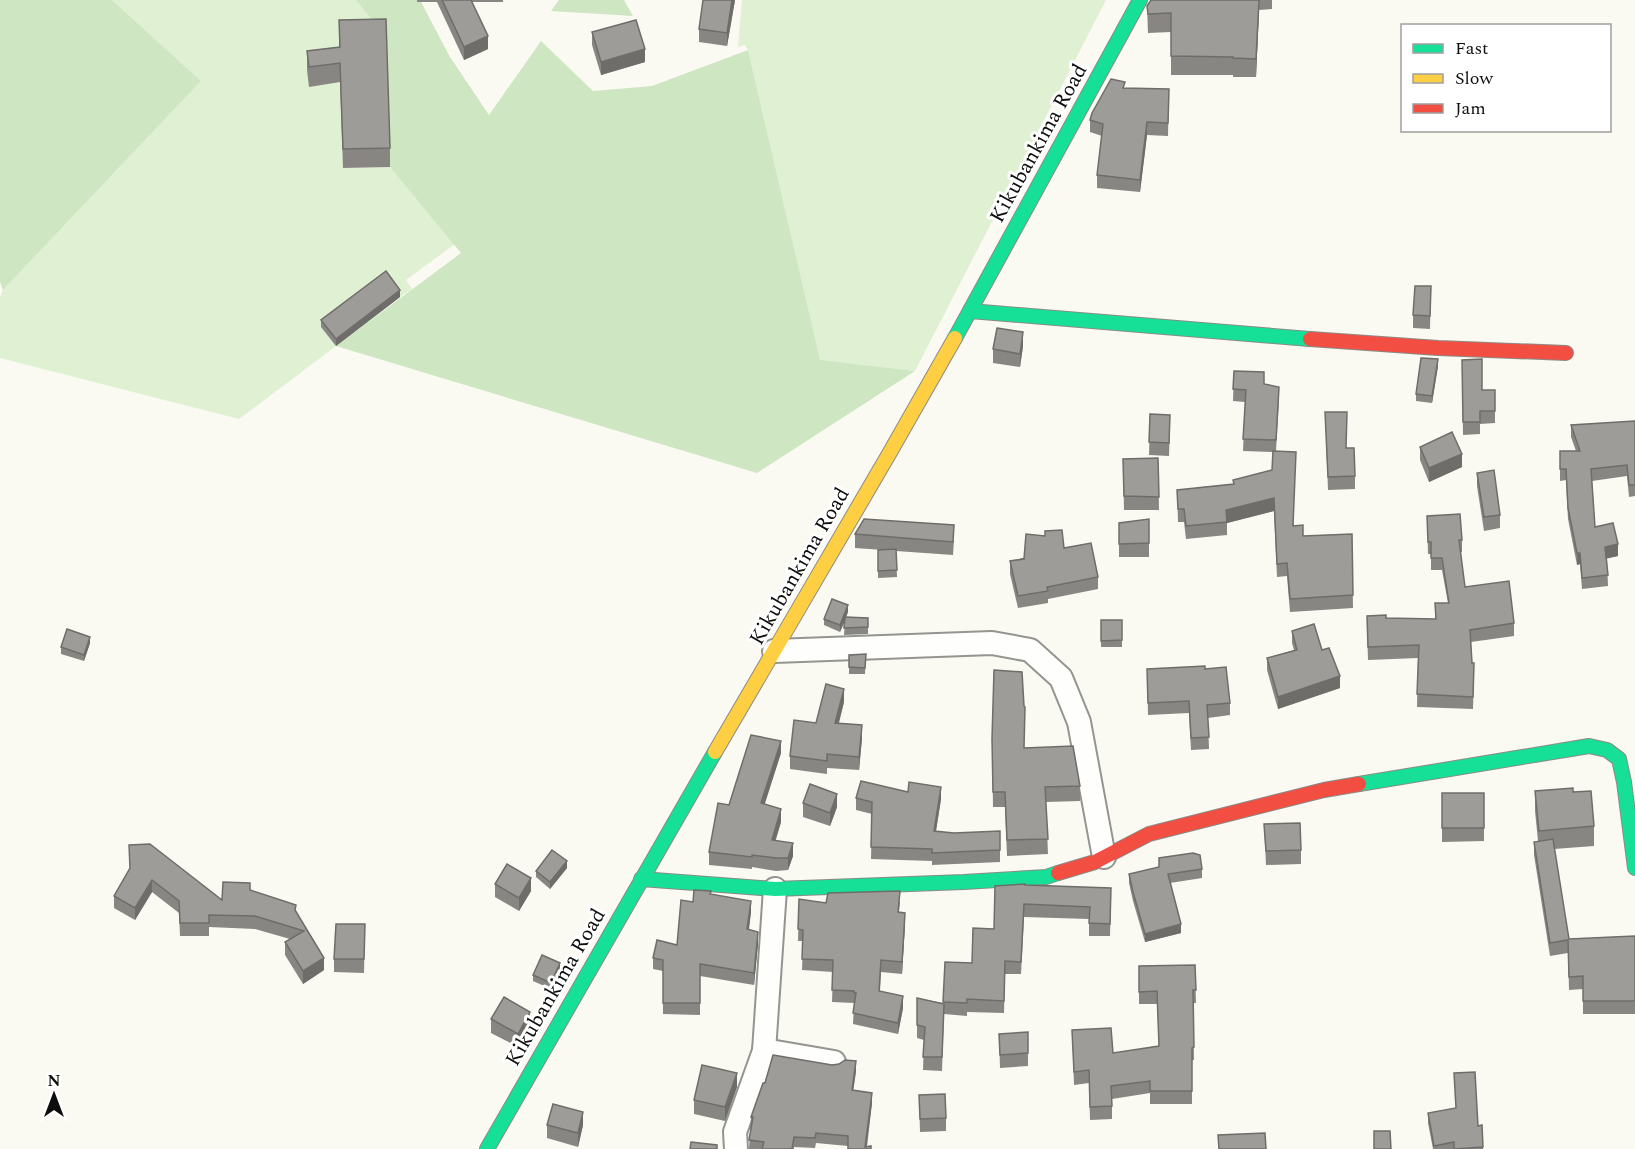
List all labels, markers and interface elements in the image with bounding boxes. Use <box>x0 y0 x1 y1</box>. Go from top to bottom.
legend <box>1401 24 1611 132</box>
text: Fast <box>1455 35 1488 62</box>
street label: Kikubankima Road <box>982 58 1096 229</box>
text: Slow <box>1455 65 1494 92</box>
text: Jam <box>1455 95 1486 122</box>
street label: Kikubankima Road <box>742 482 858 651</box>
street label: Kikubankima Road <box>498 903 614 1072</box>
north arrow <box>24 1065 84 1125</box>
text: N <box>47 1069 61 1093</box>

